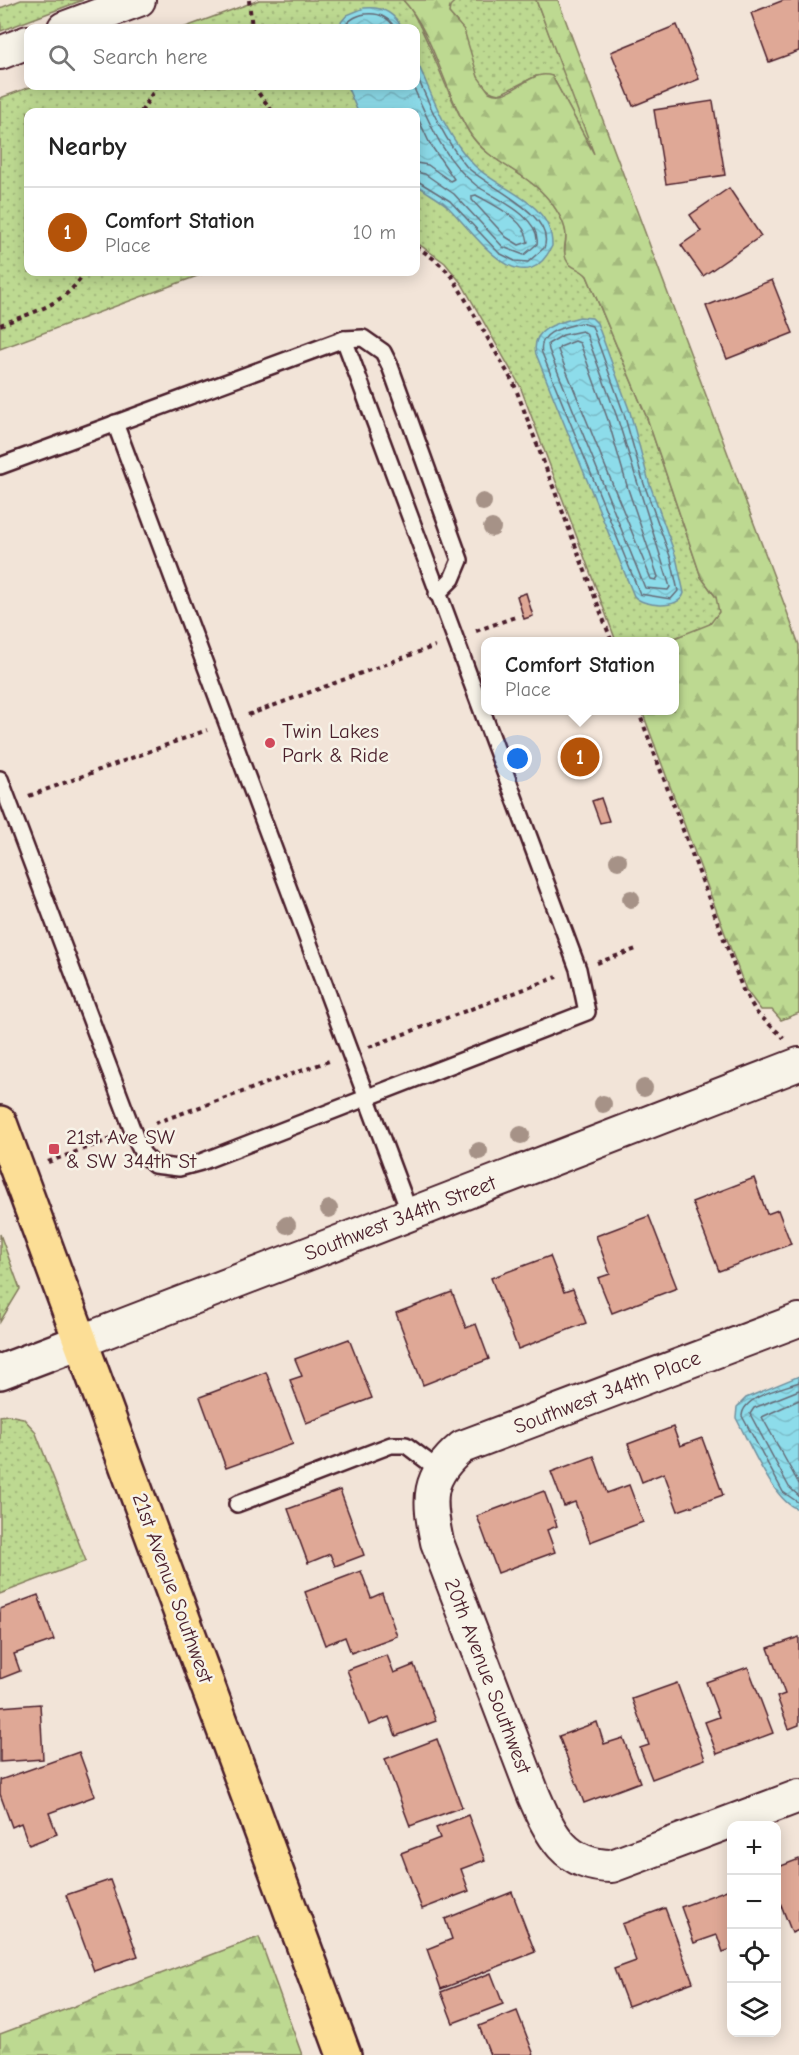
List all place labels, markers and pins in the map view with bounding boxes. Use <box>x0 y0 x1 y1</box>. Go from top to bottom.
place label: Twin Lakes Park & Ride <box>282 719 389 767</box>
pin: 1 <box>560 734 600 780</box>
marker: Twin Lakes Park & Ride <box>263 736 277 750</box>
place label: 21st Ave SW & SW 344th St <box>66 1125 197 1173</box>
marker: 21st Ave SW & SW 344th St <box>47 1142 61 1156</box>

